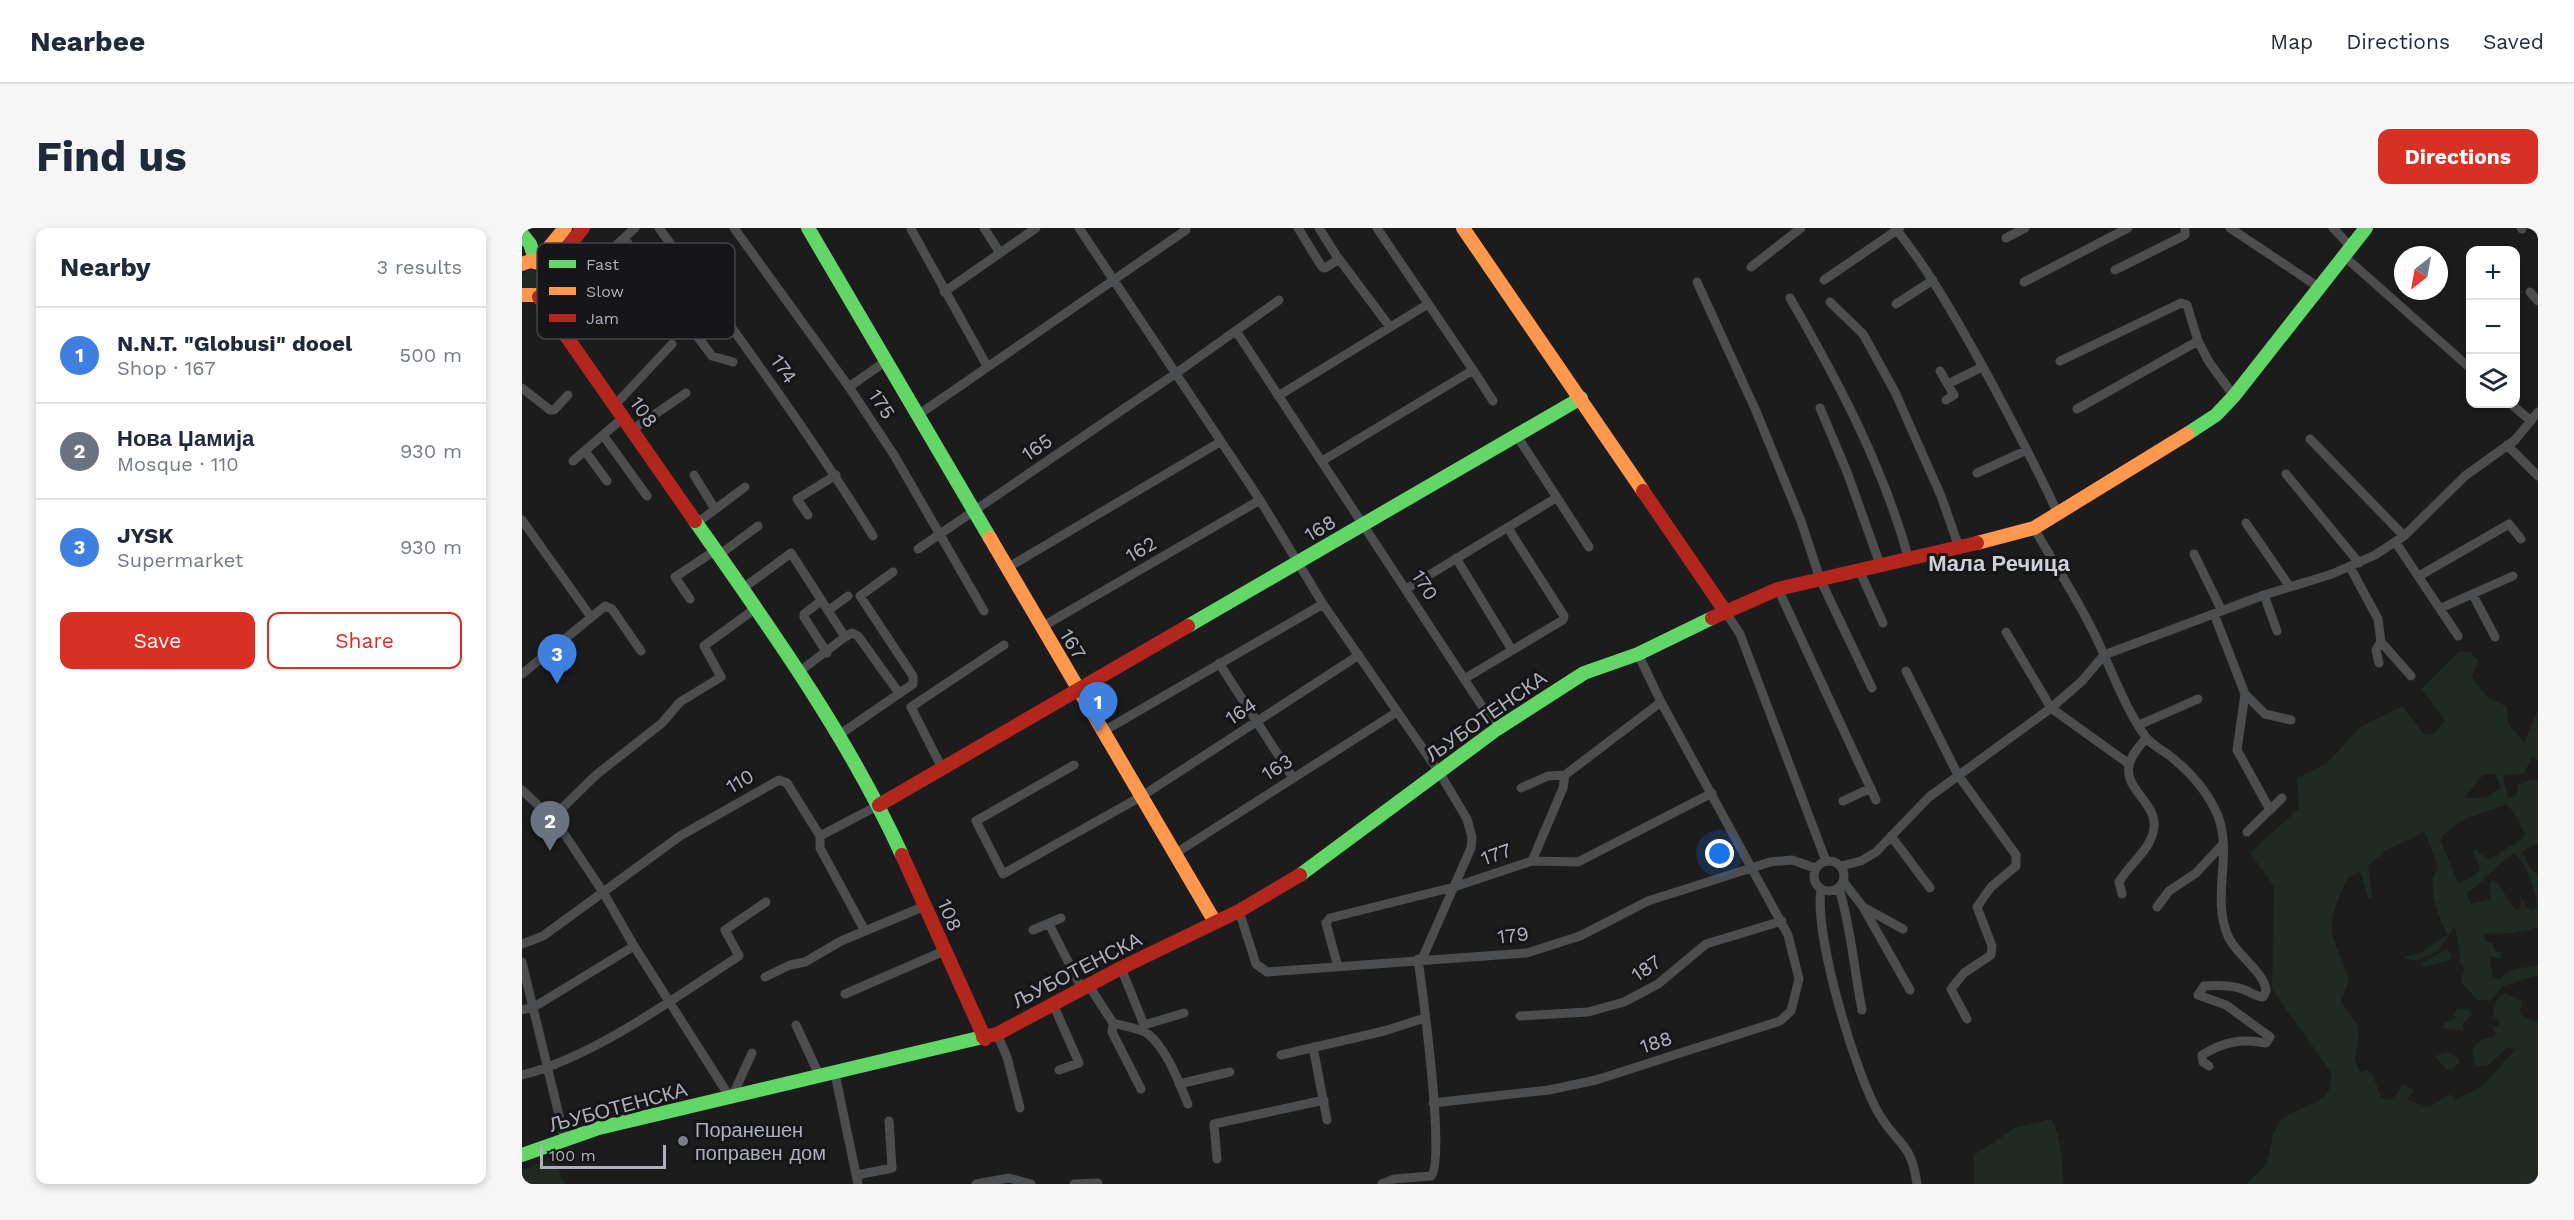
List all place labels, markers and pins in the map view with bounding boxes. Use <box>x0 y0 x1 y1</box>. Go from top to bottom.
pin: 3 <box>537 634 576 684</box>
pin: 1 <box>1078 682 1118 732</box>
pin: 2 <box>531 802 570 851</box>
place label: Поранешен поправен дом <box>695 1118 826 1165</box>
marker: Поранешен поправен дом <box>676 1134 690 1148</box>

